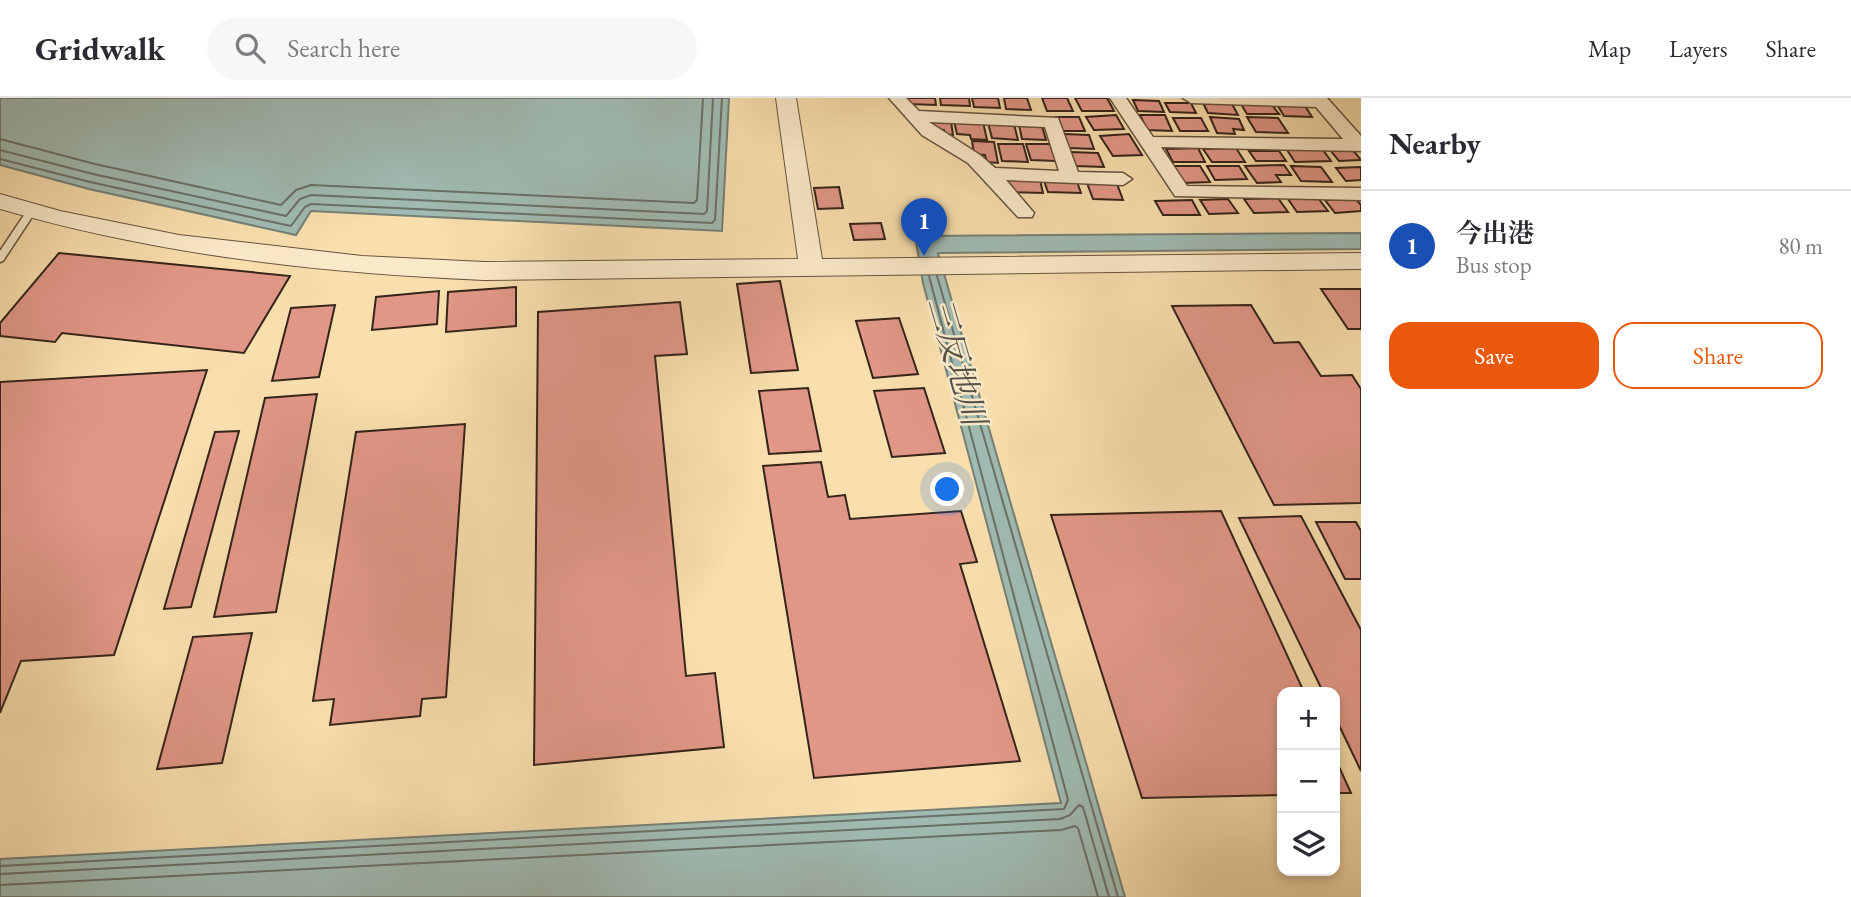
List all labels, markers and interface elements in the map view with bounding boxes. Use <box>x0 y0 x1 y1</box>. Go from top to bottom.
search box <box>207 17 697 80</box>
text: Gridwalk <box>35 27 165 70</box>
icon: search <box>231 29 269 67</box>
text: Search here <box>287 31 400 65</box>
text: Map <box>1588 33 1631 64</box>
text: Layers <box>1669 33 1728 64</box>
text: Share <box>1766 33 1816 64</box>
text: Nearby <box>1389 124 1481 163</box>
pin: 1 <box>901 198 947 256</box>
text: 今出港 <box>1456 216 1534 250</box>
text: 1 <box>1406 231 1418 261</box>
text: 80 m <box>1778 231 1823 261</box>
text: Bus stop <box>1456 250 1532 280</box>
water label: 三反地川 <box>919 292 997 433</box>
button: Save <box>1389 322 1599 389</box>
button: Share <box>1613 322 1823 389</box>
your location <box>930 472 964 506</box>
map controls <box>1277 687 1340 876</box>
button: + <box>1277 687 1340 750</box>
button: − <box>1277 750 1340 813</box>
button: layers <box>1277 813 1340 876</box>

